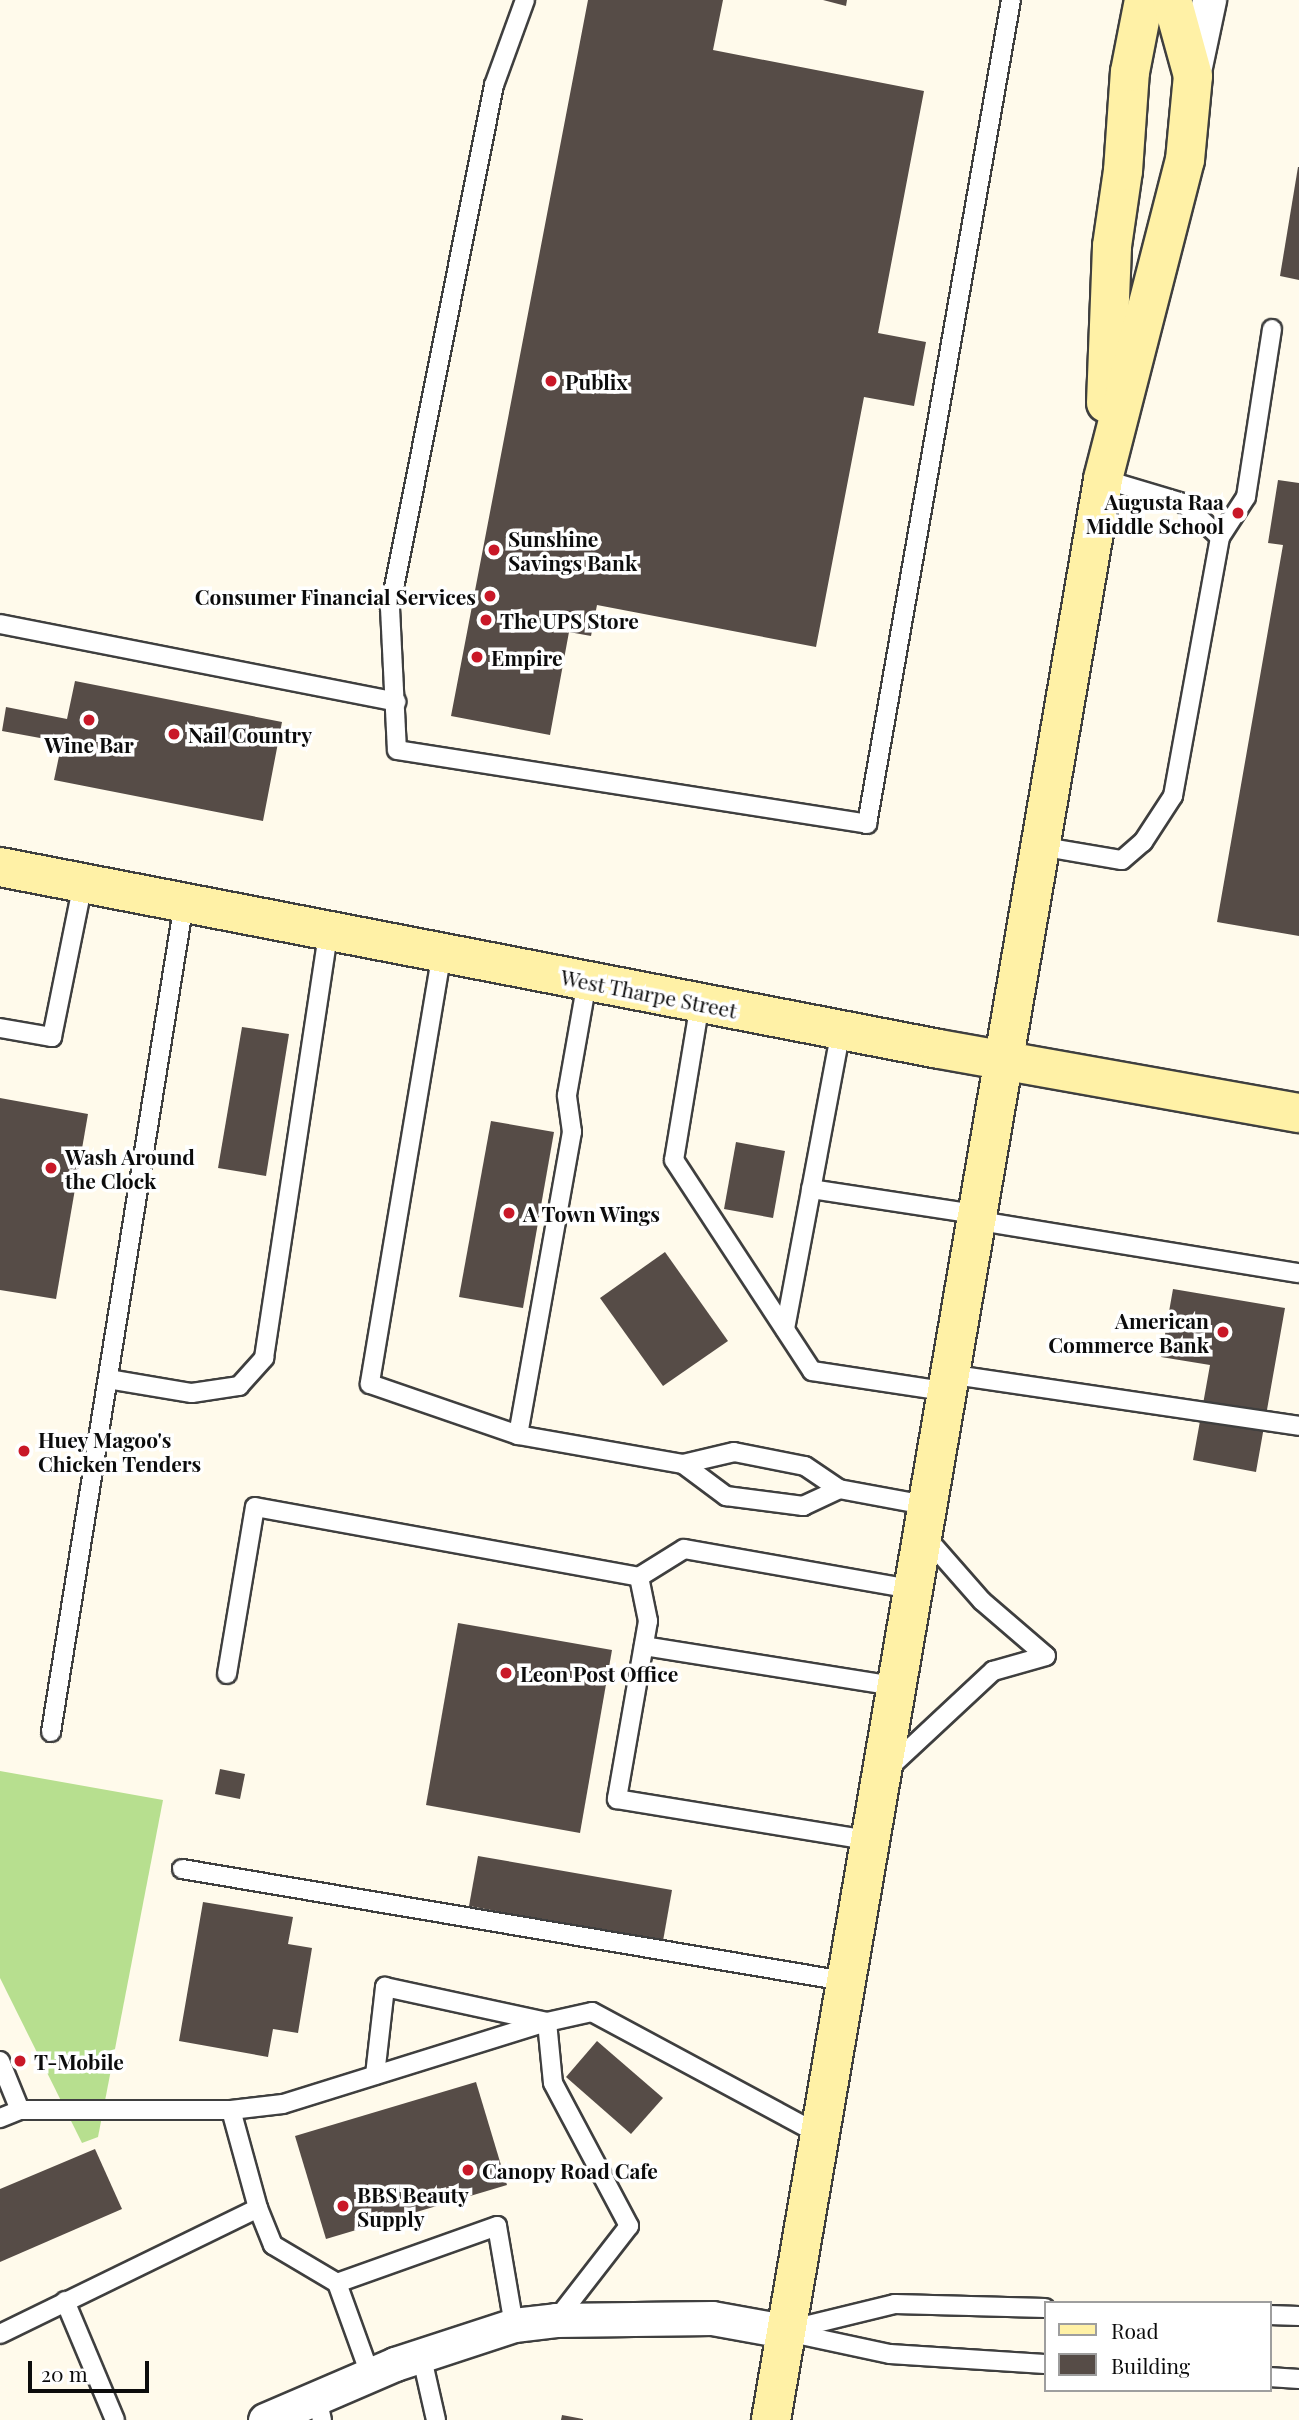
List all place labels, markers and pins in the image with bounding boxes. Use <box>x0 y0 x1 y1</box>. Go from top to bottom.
place label: Publix <box>565 368 628 394</box>
marker: Publix <box>543 373 559 389</box>
place label: Augusta Raa Middle School <box>1086 488 1224 538</box>
marker: Augusta Raa Middle School <box>1230 505 1246 521</box>
place label: Sunshine Savings Bank <box>508 525 637 575</box>
marker: Sunshine Savings Bank <box>486 542 502 558</box>
place label: Consumer Financial Services <box>194 583 476 609</box>
marker: Consumer Financial Services <box>482 588 498 604</box>
place label: The UPS Store <box>500 607 639 633</box>
marker: The UPS Store <box>478 612 494 628</box>
place label: Empire <box>491 644 563 670</box>
marker: Empire <box>469 649 485 665</box>
marker: Wine Bar <box>81 712 97 728</box>
place label: Nail Country <box>188 721 312 747</box>
marker: Nail Country <box>166 726 182 742</box>
place label: Wine Bar <box>44 731 134 757</box>
place label: Wash Around the Clock <box>65 1143 196 1193</box>
marker: Wash Around the Clock <box>43 1160 59 1176</box>
place label: A Town Wings <box>523 1200 661 1226</box>
marker: A Town Wings <box>501 1205 517 1221</box>
place label: American Commerce Bank <box>1048 1307 1209 1357</box>
marker: American Commerce Bank <box>1215 1324 1231 1340</box>
place label: Huey Magoo's Chicken Tenders <box>38 1426 202 1476</box>
marker: Huey Magoo's Chicken Tenders <box>16 1443 32 1459</box>
place label: Leon Post Office <box>520 1660 678 1686</box>
marker: Leon Post Office <box>498 1665 514 1681</box>
place label: T-Mobile <box>34 2048 124 2074</box>
marker: T-Mobile <box>12 2053 28 2069</box>
place label: Canopy Road Cafe <box>482 2157 659 2183</box>
marker: Canopy Road Cafe <box>460 2162 476 2178</box>
place label: BBS Beauty Supply <box>357 2181 469 2231</box>
marker: BBS Beauty Supply <box>335 2198 351 2214</box>

